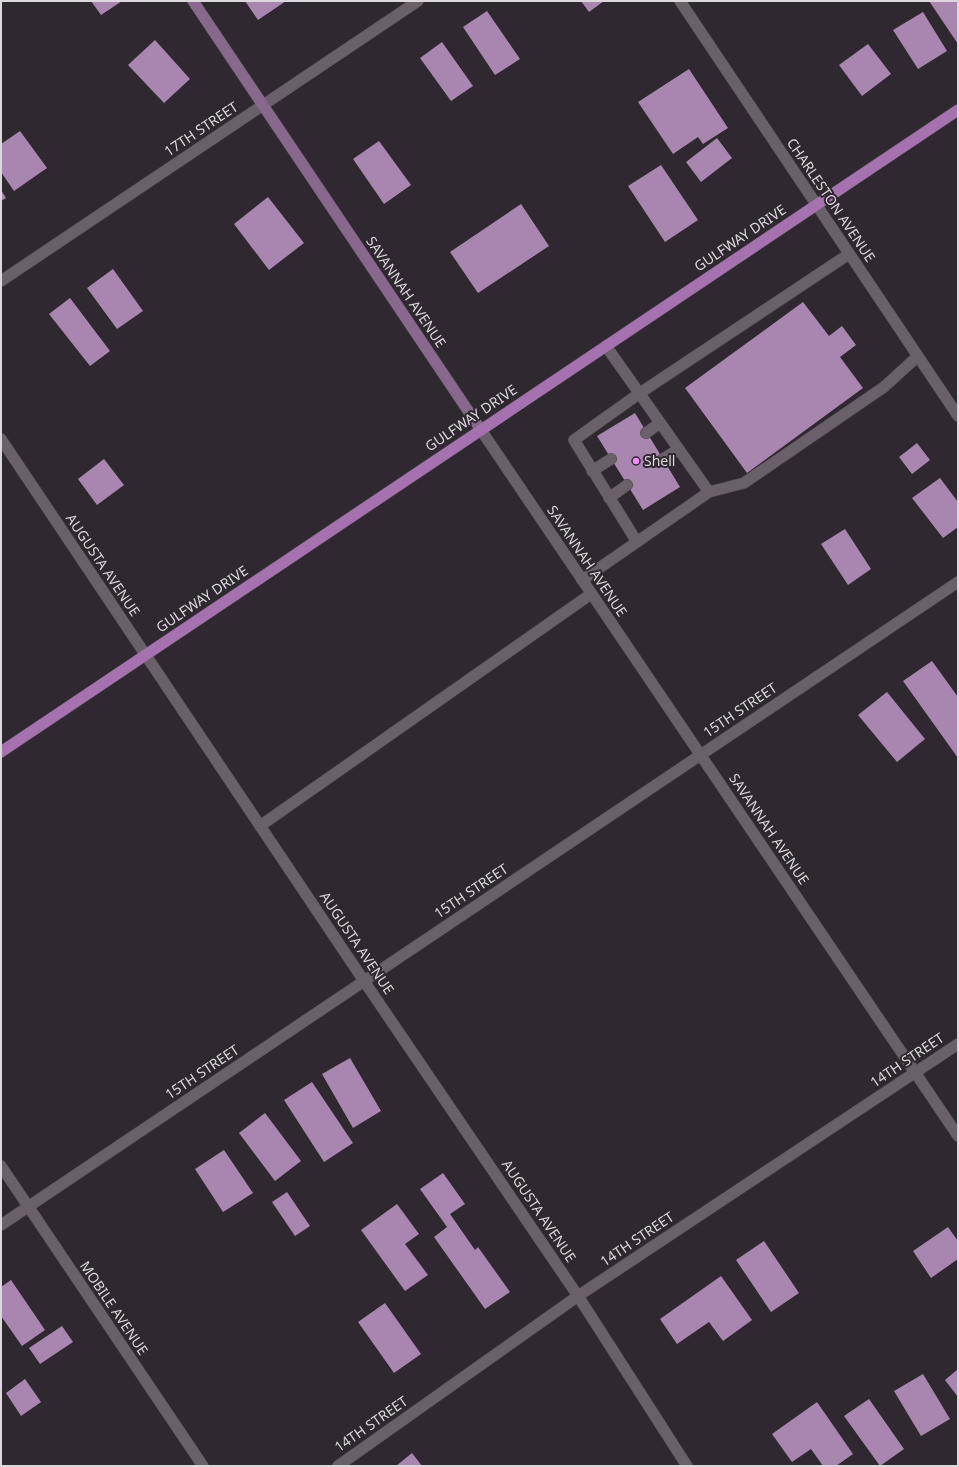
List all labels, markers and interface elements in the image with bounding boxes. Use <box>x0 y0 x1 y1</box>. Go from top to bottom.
street label: 17TH STREET <box>160 97 242 160</box>
street label: CHARLESTON AVENUE <box>783 134 880 265</box>
street label: GULFWAY DRIVE <box>690 200 789 275</box>
street label: SAVANNAH AVENUE <box>362 232 451 351</box>
street label: GULFWAY DRIVE <box>421 380 520 455</box>
place label: Shell <box>644 451 675 470</box>
marker: Shell <box>631 456 641 466</box>
street label: SAVANNAH AVENUE <box>543 501 632 620</box>
street label: AUGUSTA AVENUE <box>62 510 145 620</box>
street label: GULFWAY DRIVE <box>152 561 251 636</box>
street label: 15TH STREET <box>699 678 781 741</box>
street label: SAVANNAH AVENUE <box>725 769 814 888</box>
street label: 15TH STREET <box>430 859 512 922</box>
street label: AUGUSTA AVENUE <box>316 888 399 998</box>
street label: 14TH STREET <box>866 1028 948 1091</box>
street label: 15TH STREET <box>161 1040 243 1103</box>
street label: AUGUSTA AVENUE <box>498 1156 581 1266</box>
street label: 14TH STREET <box>596 1207 678 1270</box>
street label: MOBILE AVENUE <box>76 1257 153 1358</box>
street label: 14TH STREET <box>330 1391 411 1456</box>

